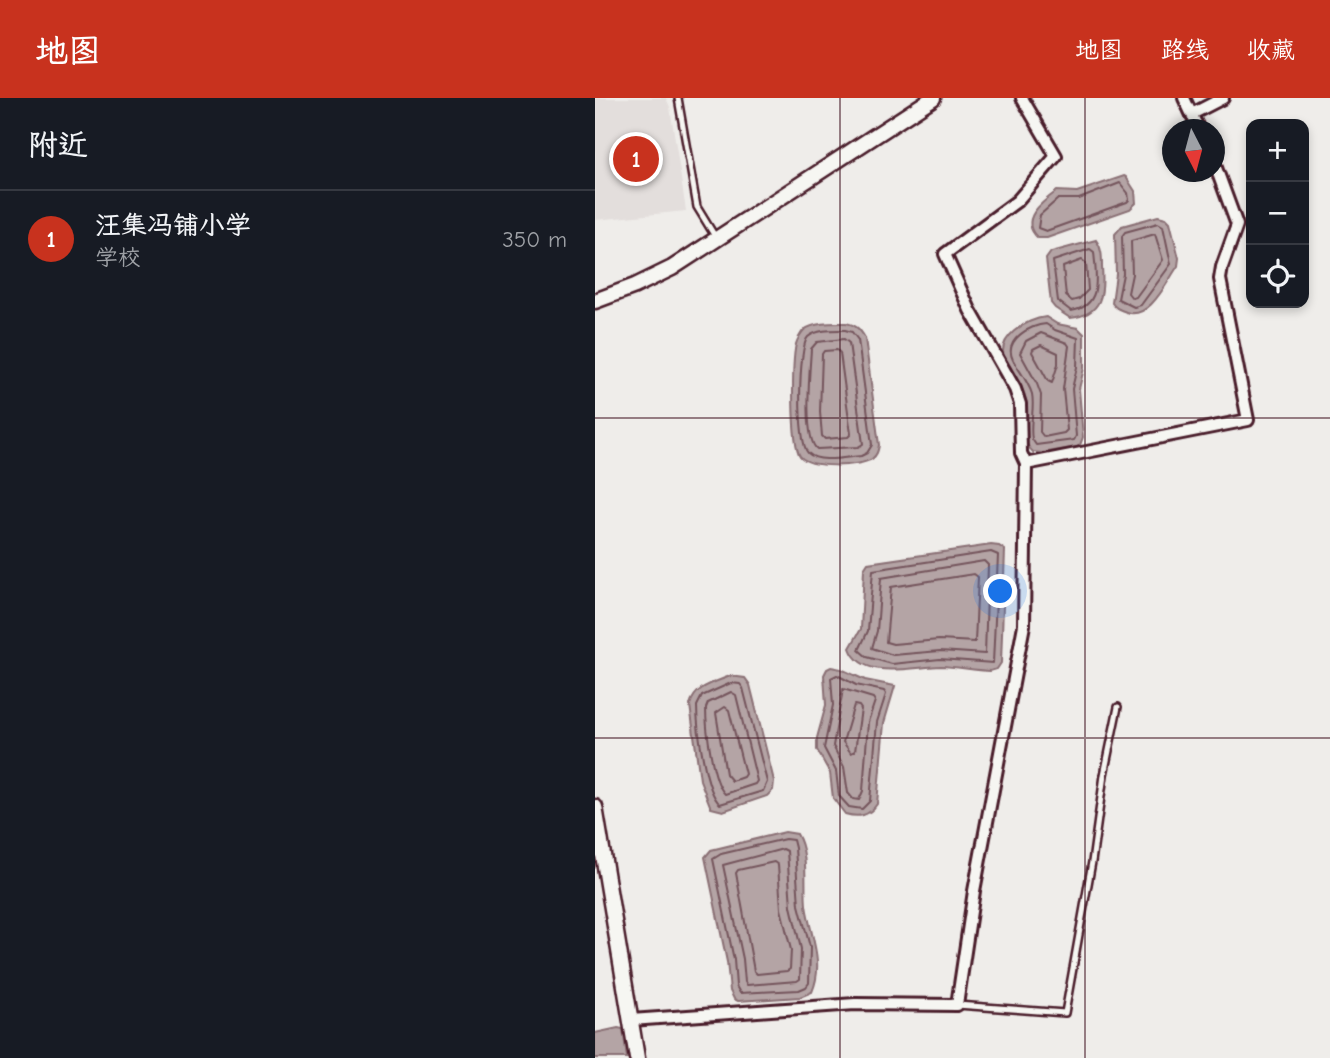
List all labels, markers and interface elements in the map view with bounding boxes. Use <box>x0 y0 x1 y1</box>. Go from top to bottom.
text: 地图 <box>35 32 101 70</box>
text: 地图 <box>1075 36 1123 64</box>
text: 路线 <box>1161 36 1209 64</box>
text: 收藏 <box>1247 36 1295 64</box>
north arrow <box>1162 119 1225 182</box>
map controls <box>1246 119 1309 308</box>
button: + <box>1246 119 1309 182</box>
text: 附近 <box>28 128 88 163</box>
pin: 1 <box>613 133 659 185</box>
button: − <box>1246 182 1309 245</box>
text: 汪集冯铺小学 <box>95 211 251 241</box>
text: 1 <box>46 226 56 253</box>
text: 350 m <box>502 226 567 253</box>
text: 学校 <box>95 244 141 271</box>
button: locate <box>1246 245 1309 308</box>
your location <box>983 574 1017 608</box>

